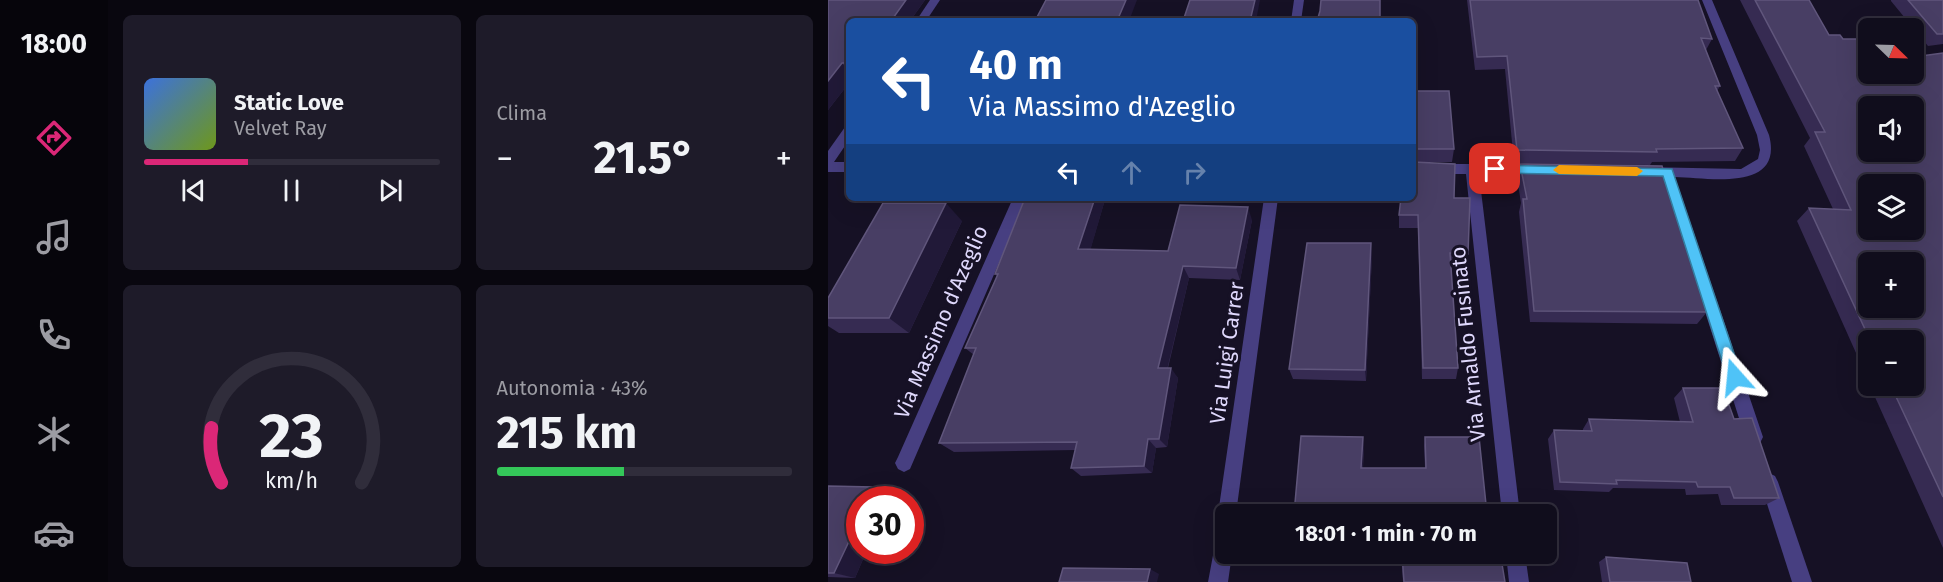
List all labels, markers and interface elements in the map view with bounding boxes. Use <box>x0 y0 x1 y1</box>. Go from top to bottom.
north arrow <box>1858 18 1924 84</box>
map controls <box>1858 18 1924 396</box>
text: 18:00 <box>21 28 87 60</box>
text: 40 m <box>969 40 1063 90</box>
icon: left <box>870 42 948 120</box>
text: Static Love <box>234 89 344 116</box>
text: Via Massimo d'Azeglio <box>969 91 1236 123</box>
button: sound <box>1858 96 1924 162</box>
text: Clima <box>497 101 547 125</box>
text: Velvet Ray <box>234 116 327 140</box>
icon: directions <box>33 117 75 159</box>
text: 21.5° <box>594 131 695 185</box>
text: − <box>497 139 513 179</box>
text: + <box>776 139 792 179</box>
pin <box>1469 143 1520 194</box>
icon: arrive <box>1478 152 1511 185</box>
icon: left <box>1052 156 1085 189</box>
icon: ahead <box>1115 156 1148 189</box>
icon: right <box>1178 156 1211 189</box>
icon: previous <box>177 174 210 207</box>
icon: pause <box>275 174 308 207</box>
icon: next <box>374 174 407 207</box>
button: layers <box>1858 174 1924 240</box>
icon: music <box>33 216 75 258</box>
street label: Via Massimo d'Azeglio <box>888 221 994 423</box>
street label: Via Arnaldo Fusinato <box>1445 245 1491 443</box>
button: + <box>1858 252 1924 318</box>
street label: Via Luigi Carrer <box>1204 280 1250 426</box>
icon: phone <box>33 314 75 356</box>
button: − <box>1858 330 1924 396</box>
position arrow <box>1703 345 1767 409</box>
text: Autonomia · 43% <box>497 376 647 400</box>
text: 23 <box>260 399 324 474</box>
text: 215 km <box>497 406 637 460</box>
icon: climate <box>33 413 75 455</box>
text: km/h <box>265 468 318 494</box>
speed limit sign: 30 <box>846 486 924 564</box>
icon: car <box>33 512 75 554</box>
text: 18:01 · 1 min · 70 m <box>1295 520 1477 547</box>

